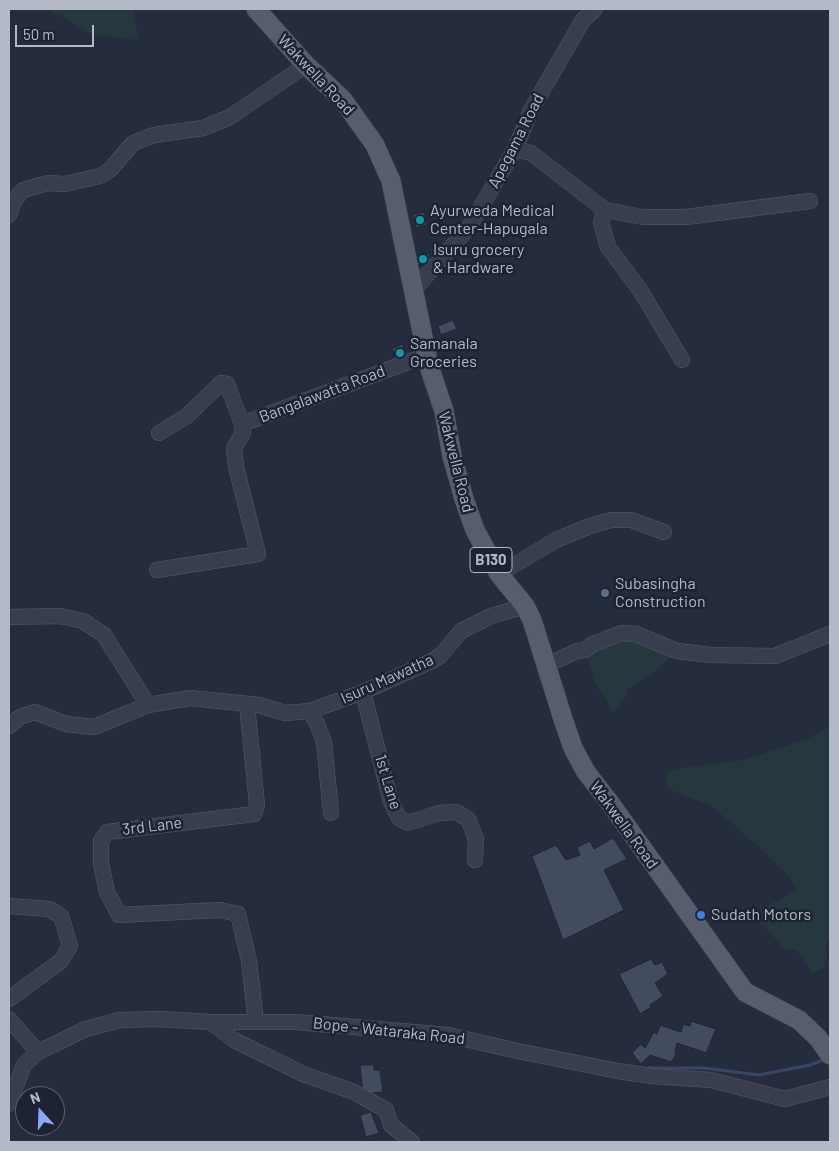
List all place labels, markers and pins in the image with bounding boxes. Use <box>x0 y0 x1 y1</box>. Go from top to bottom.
place label: Ayurweda Medical Center-Hapugala <box>430 201 554 239</box>
marker: Ayurweda Medical Center-Hapugala <box>414 214 426 226</box>
place label: Isuru grocery & Hardware <box>433 240 524 278</box>
marker: Isuru grocery & Hardware <box>417 253 429 265</box>
place label: Samanala Groceries <box>410 334 478 372</box>
marker: Samanala Groceries <box>394 347 406 359</box>
place label: Subasingha Construction <box>615 574 706 612</box>
marker: Subasingha Construction <box>599 587 611 599</box>
place label: Sudath Motors <box>711 905 811 925</box>
marker: Sudath Motors <box>695 909 707 921</box>

